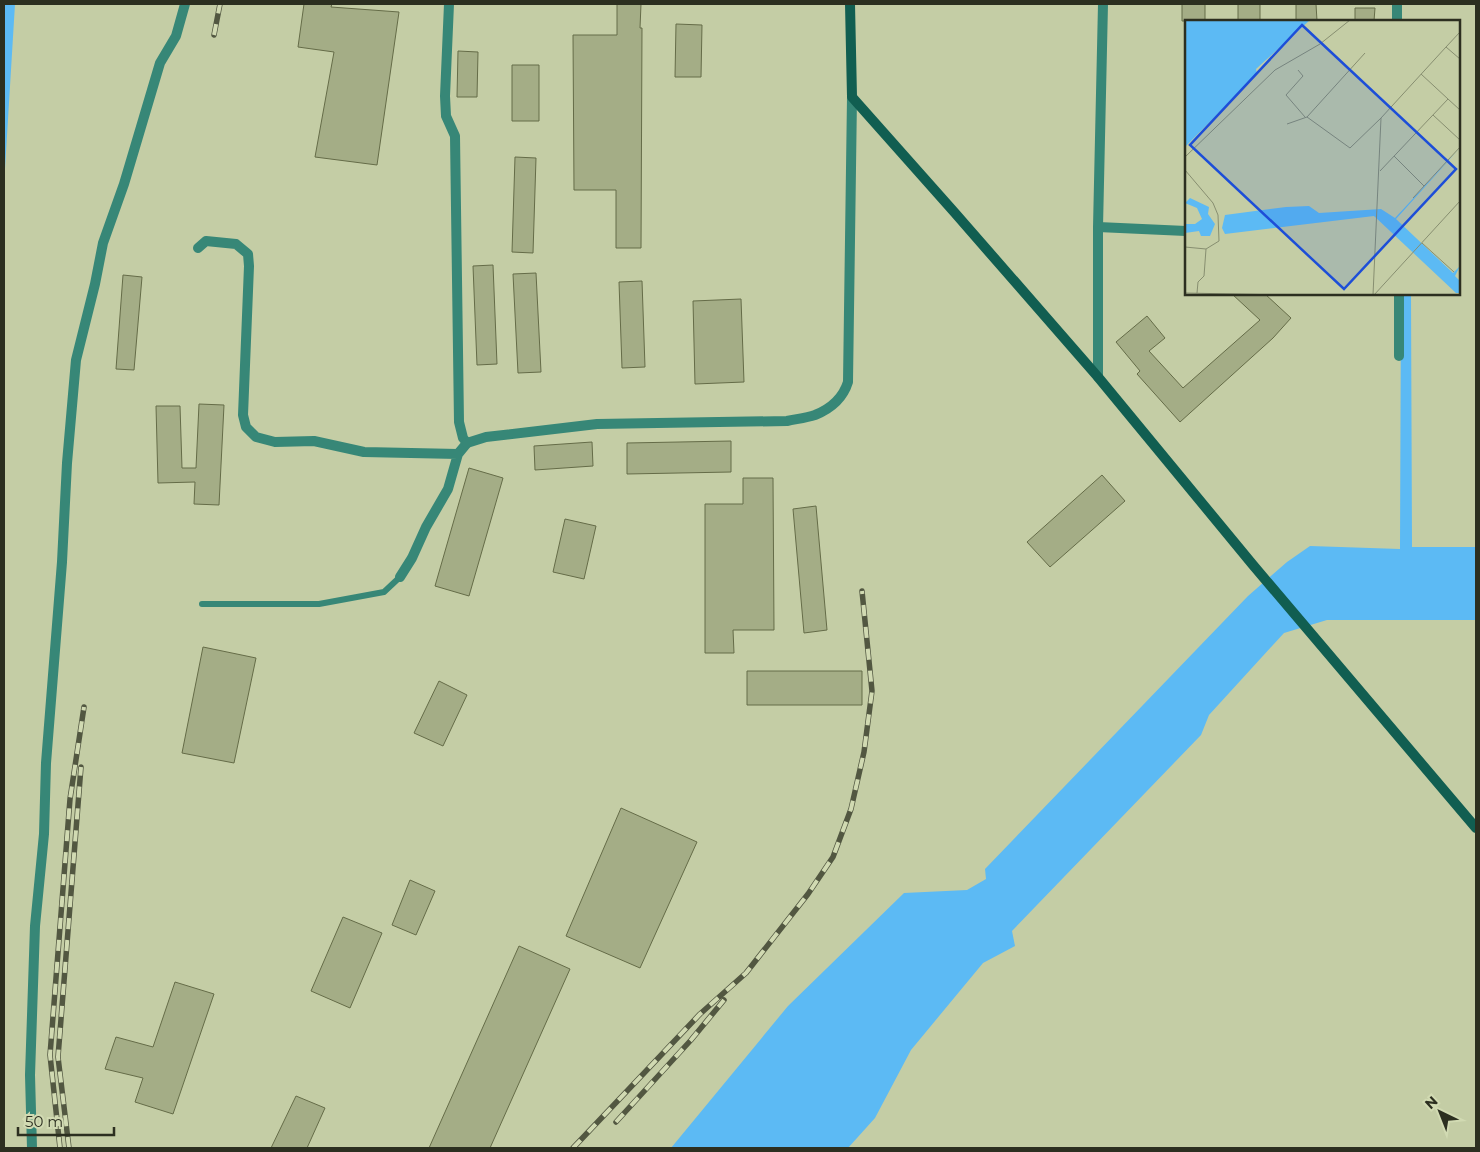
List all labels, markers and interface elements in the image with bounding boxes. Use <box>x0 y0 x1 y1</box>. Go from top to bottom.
inset map <box>1185 20 1460 295</box>
north arrow <box>1415 1087 1465 1137</box>
text: N <box>1421 1092 1441 1113</box>
scale bar <box>18 1104 114 1136</box>
text: 50 m <box>25 1112 63 1131</box>

